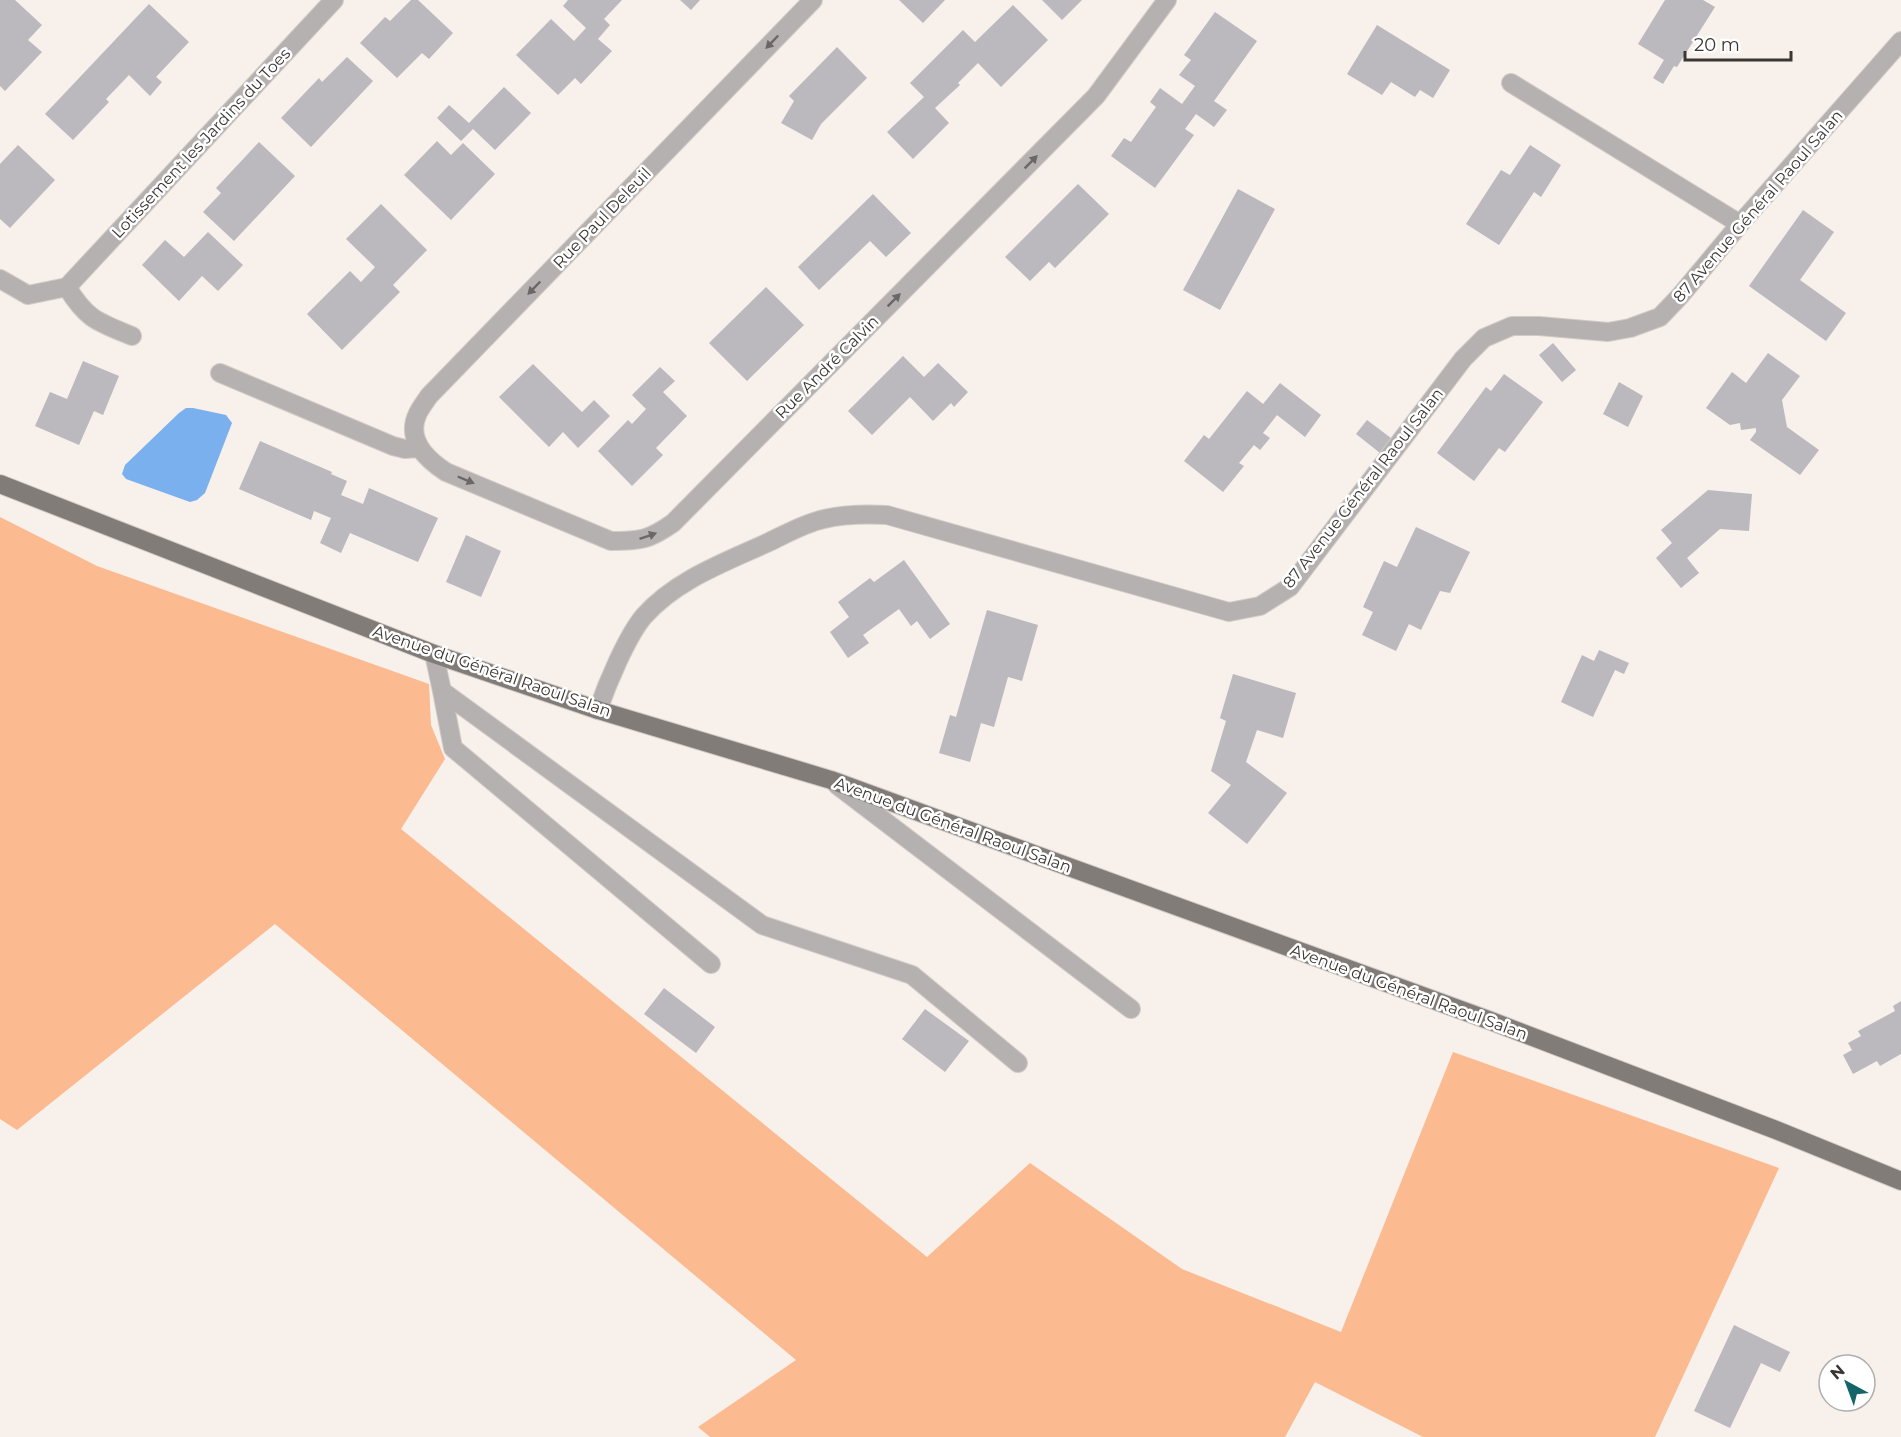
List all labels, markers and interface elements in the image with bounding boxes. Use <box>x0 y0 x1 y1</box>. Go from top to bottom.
scale bar <box>1685 24 1792 62</box>
text: 20 m <box>1694 34 1740 56</box>
one-way arrow <box>766 35 780 49</box>
street label: Lotissement les Jardins du Toes <box>108 44 294 242</box>
street label: 87 Avenue Général Raoul Salan <box>1669 106 1847 306</box>
one-way arrow <box>1023 155 1037 169</box>
street label: Rue Paul Deleuil <box>549 164 655 272</box>
one-way arrow <box>528 280 542 294</box>
one-way arrow <box>886 293 901 307</box>
street label: Rue André Calvin <box>771 311 883 423</box>
street label: 87 Avenue Général Raoul Salan <box>1279 384 1447 592</box>
one-way arrow <box>458 475 476 485</box>
one-way arrow <box>640 531 658 541</box>
street label: Avenue du Général Raoul Salan <box>370 621 614 721</box>
street label: Avenue du Général Raoul Salan <box>832 773 1074 877</box>
street label: Avenue du Général Raoul Salan <box>1288 940 1530 1044</box>
north arrow <box>1817 1353 1877 1413</box>
text: N <box>1826 1361 1849 1383</box>

